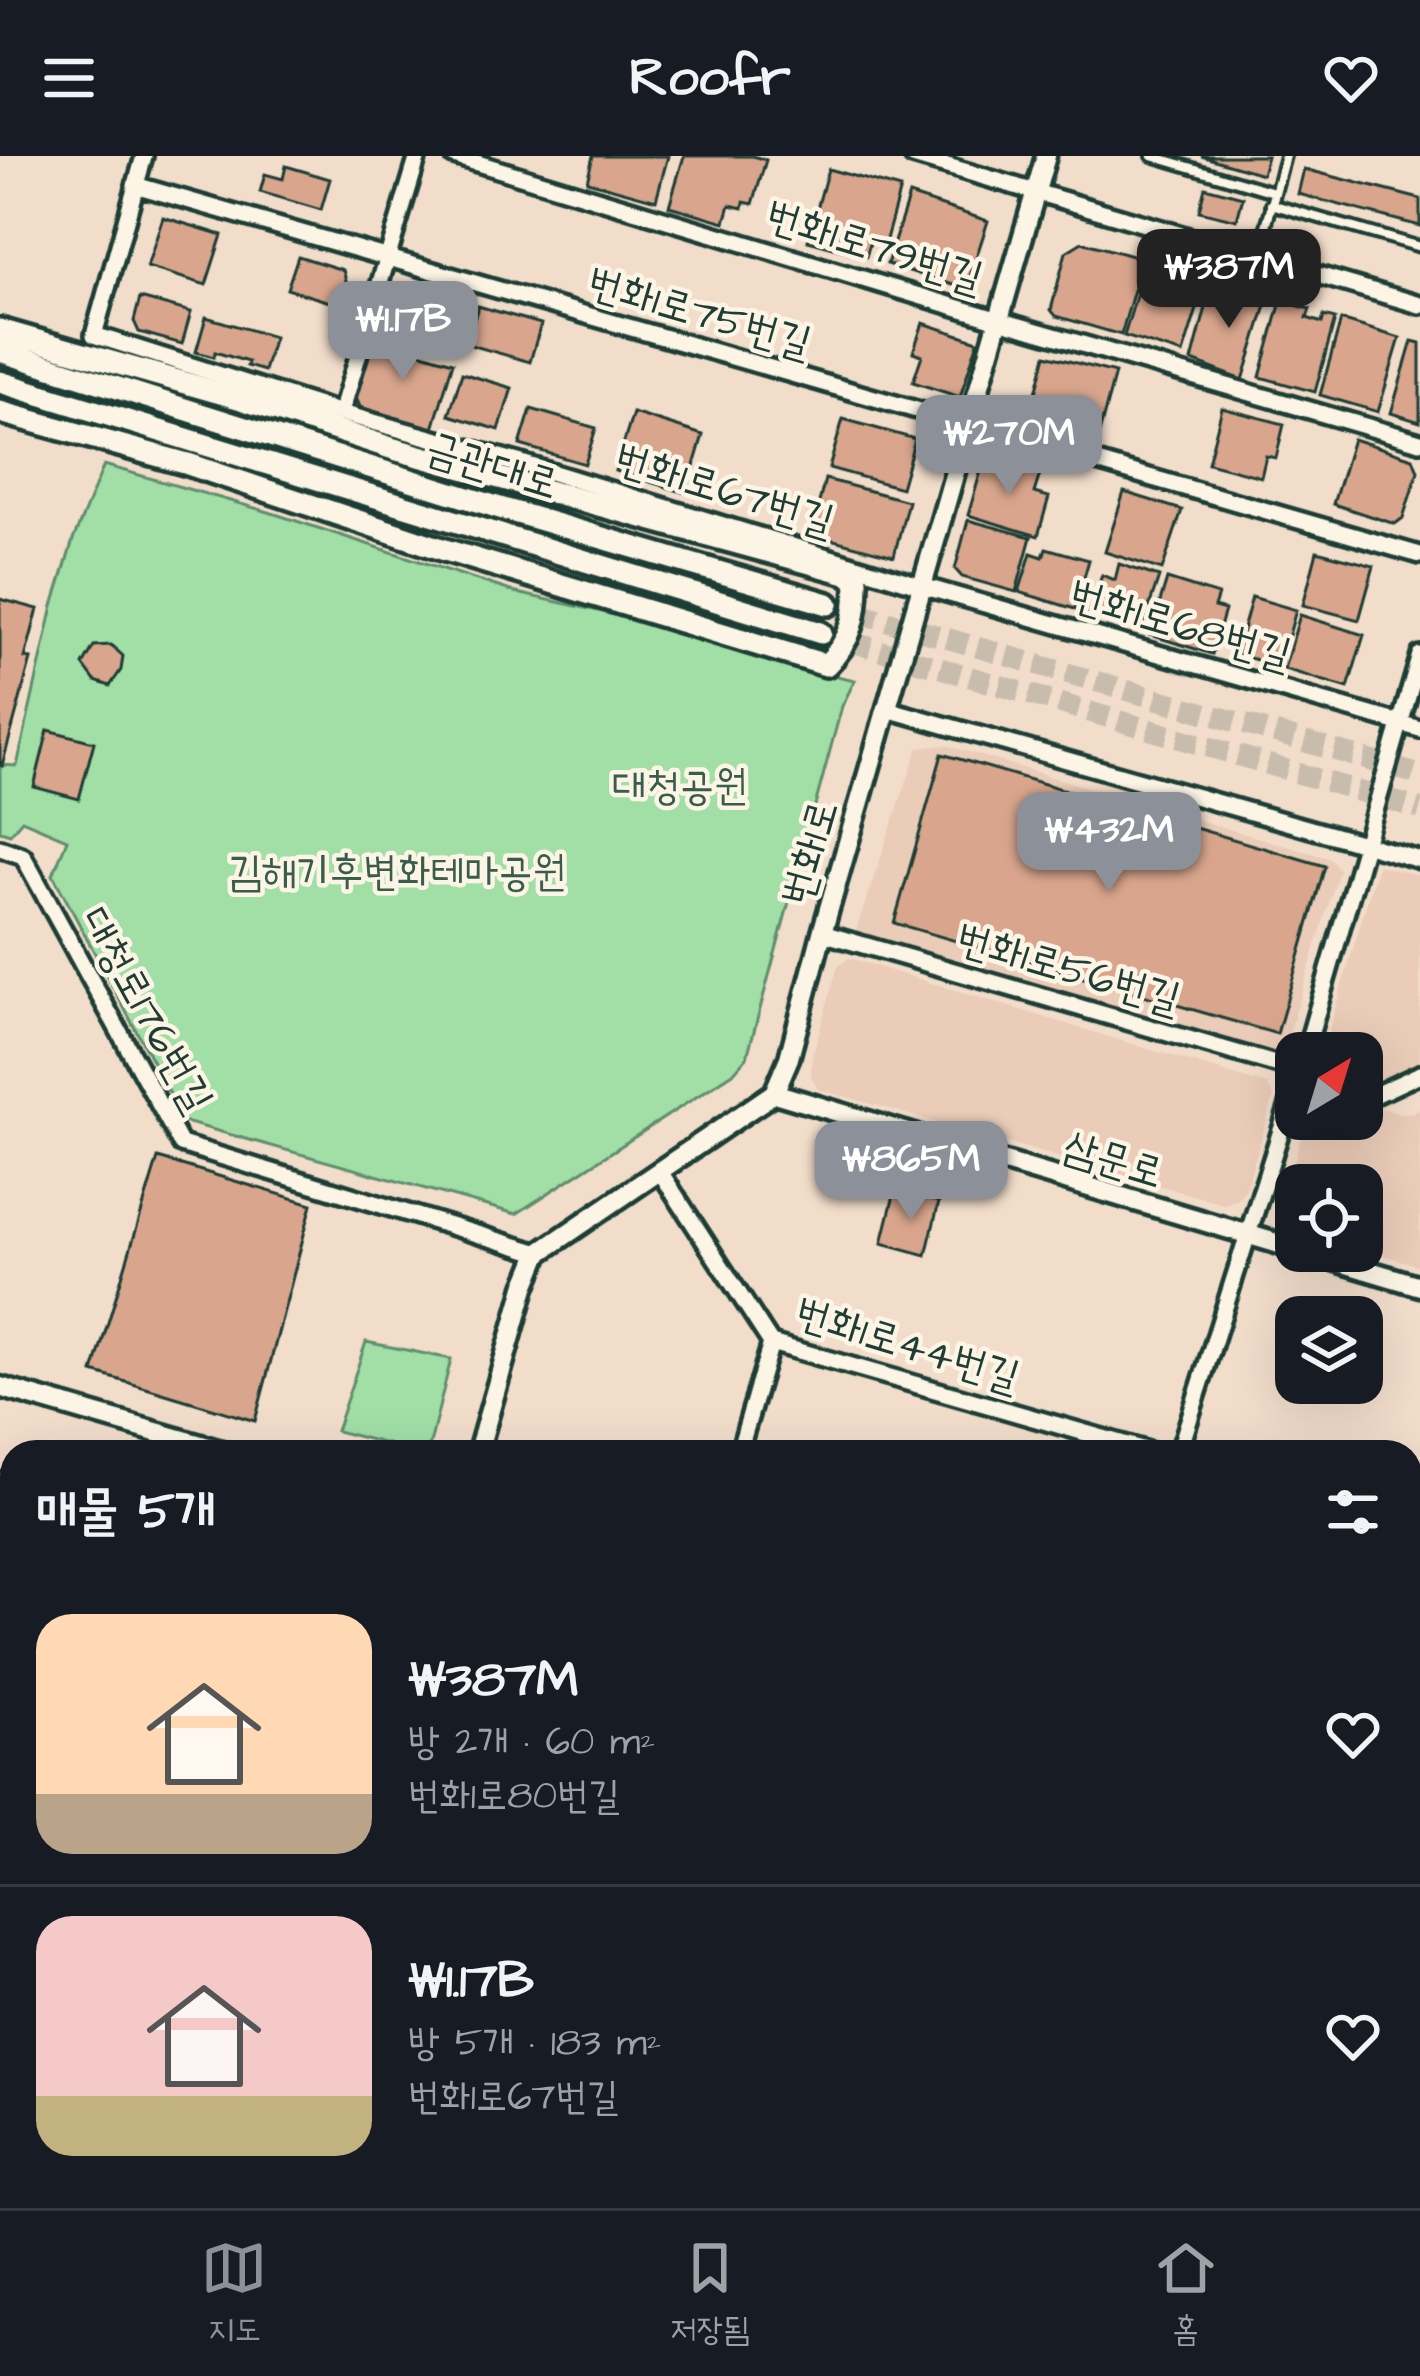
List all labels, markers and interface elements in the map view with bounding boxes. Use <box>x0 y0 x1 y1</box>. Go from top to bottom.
text: Roofr <box>629 41 791 116</box>
icon: menu <box>36 45 102 111</box>
icon: heart <box>1318 45 1384 111</box>
street label: 번화1로79번길 <box>758 187 990 308</box>
pin: ₩387M <box>1145 229 1313 331</box>
text: ₩387M <box>1164 241 1294 295</box>
street label: 번화1로75번길 <box>581 254 818 373</box>
pin: ₩1.17B <box>305 281 501 383</box>
text: ₩1.17B <box>355 293 451 347</box>
pin: ₩270M <box>925 395 1093 497</box>
text: ₩270M <box>943 407 1075 461</box>
street label: 금관대로 <box>419 419 565 514</box>
street label: 번화1로67번길 <box>607 430 841 552</box>
street label: 번화1로68번길 <box>1063 567 1298 685</box>
park label: 대청공원 <box>612 758 748 816</box>
pin: ₩432M <box>1025 792 1193 894</box>
street label: 번화1로 <box>768 794 853 912</box>
text: ₩432M <box>1044 804 1174 858</box>
park label: 김해기후변화테마공원 <box>228 844 566 902</box>
street label: 대청로176번길 <box>65 897 226 1124</box>
street label: 번화1로56번길 <box>949 910 1187 1030</box>
north arrow <box>1275 1032 1383 1140</box>
map controls <box>1275 1032 1383 1404</box>
street label: 삼문로 <box>1056 1118 1170 1203</box>
pin: ₩865M <box>827 1121 995 1223</box>
text: ₩865M <box>842 1133 980 1187</box>
button: locate <box>1275 1164 1383 1272</box>
street label: 번화1로44번길 <box>788 1284 1026 1407</box>
button: layers <box>1275 1296 1383 1404</box>
text: 매물 5개 <box>36 1477 216 1548</box>
icon: filters <box>1320 1479 1386 1545</box>
text: ₩387M <box>408 1645 579 1716</box>
icon: home <box>132 1662 276 1806</box>
icon: heart <box>1320 1701 1386 1767</box>
text: 방 2개 · 60 m² <box>408 1716 655 1770</box>
text: 번화1로80번길 <box>408 1770 620 1824</box>
text: ₩1.17B <box>408 1946 534 2017</box>
icon: home <box>132 1964 276 2108</box>
icon: heart <box>1320 2003 1386 2069</box>
text: 방 5개 · 183 m² <box>408 2017 661 2071</box>
text: 번화1로67번길 <box>408 2071 618 2125</box>
tab: 지도 <box>201 2235 267 2353</box>
tab: 저장됨 <box>670 2235 750 2353</box>
tab: 홈 <box>1153 2235 1219 2353</box>

